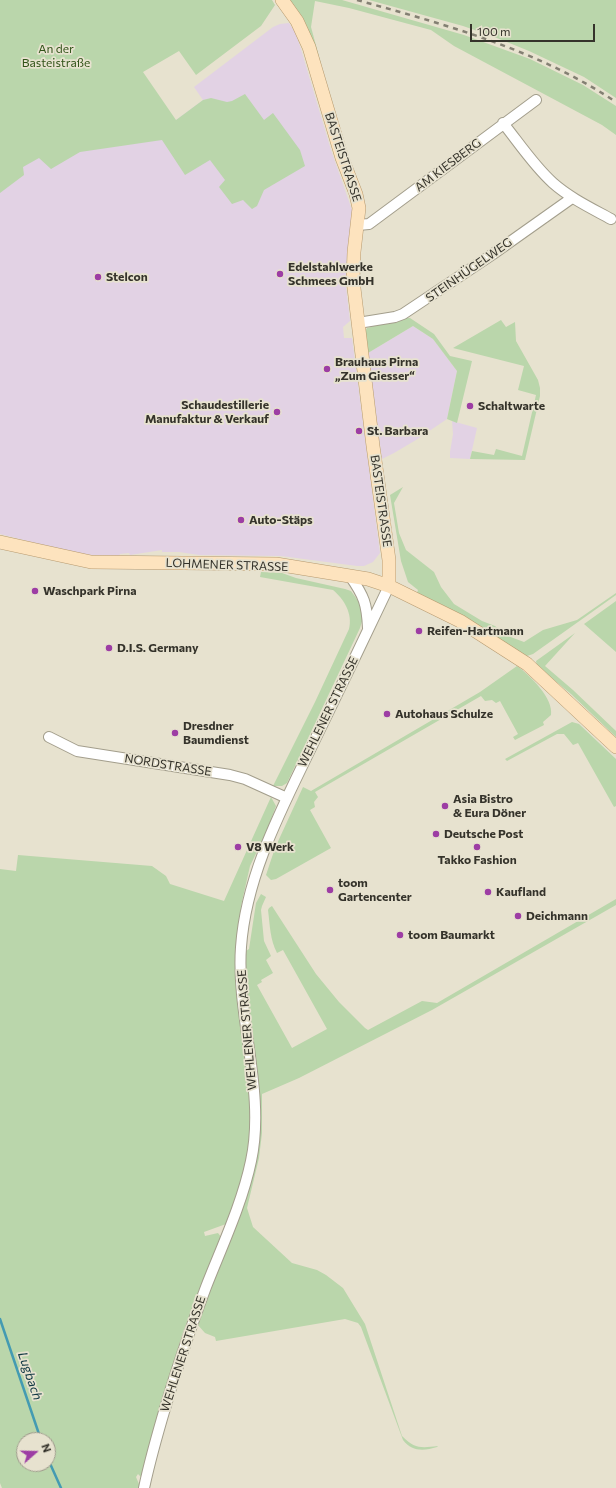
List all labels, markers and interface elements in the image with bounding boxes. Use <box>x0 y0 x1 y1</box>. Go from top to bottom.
scale bar <box>472 16 597 42</box>
text: 100 m <box>477 24 511 38</box>
park label: An der Basteistraße <box>22 42 90 70</box>
street label: BASTEISTRASSE <box>322 110 364 204</box>
street label: AM KIESBERG <box>412 135 484 195</box>
street label: STEINHÜGELWEG <box>423 235 515 305</box>
place label: Edelstahlwerke Schmees GmbH <box>288 260 374 288</box>
marker: Edelstahlwerke Schmees GmbH <box>275 269 285 279</box>
place label: Stelcon <box>106 270 148 284</box>
marker: Stelcon <box>93 272 103 282</box>
place label: Brauhaus Pirna „Zum Giesser“ <box>335 355 418 383</box>
marker: Brauhaus Pirna „Zum Giesser“ <box>322 364 332 374</box>
place label: Schaudestillerie Manufaktur & Verkauf <box>145 398 269 426</box>
place label: Schaltwarte <box>478 399 545 413</box>
marker: Schaltwarte <box>465 401 475 411</box>
marker: Schaudestillerie Manufaktur & Verkauf <box>272 407 282 417</box>
place label: St. Barbara <box>367 424 428 438</box>
marker: St. Barbara <box>354 426 364 436</box>
street label: BASTEISTRASSE <box>367 454 395 548</box>
place label: Auto-Stäps <box>249 513 313 527</box>
marker: Auto-Stäps <box>236 515 246 525</box>
street label: LOHMENER STRASSE <box>165 556 289 574</box>
place label: Waschpark Pirna <box>43 584 136 598</box>
marker: Waschpark Pirna <box>30 586 40 596</box>
place label: Reifen-Hartmann <box>427 624 524 638</box>
marker: Reifen-Hartmann <box>414 626 424 636</box>
place label: D.I.S. Germany <box>117 641 198 655</box>
marker: D.I.S. Germany <box>104 643 114 653</box>
street label: WEHLENER STRASSE <box>295 654 361 770</box>
place label: Autohaus Schulze <box>395 707 493 721</box>
marker: Autohaus Schulze <box>382 709 392 719</box>
place label: Dresdner Baumdienst <box>183 719 249 747</box>
marker: Dresdner Baumdienst <box>170 728 180 738</box>
street label: NORDSTRASSE <box>124 751 212 779</box>
place label: Asia Bistro & Eura Döner <box>453 792 526 820</box>
marker: Asia Bistro & Eura Döner <box>440 801 450 811</box>
place label: Deutsche Post <box>444 827 523 841</box>
marker: Deutsche Post <box>431 829 441 839</box>
place label: V8 Werk <box>246 840 294 854</box>
marker: V8 Werk <box>233 842 243 852</box>
marker: Takko Fashion <box>472 842 482 852</box>
place label: Takko Fashion <box>437 853 517 867</box>
place label: toom Gartencenter <box>338 876 412 904</box>
marker: toom Gartencenter <box>325 885 335 895</box>
place label: Kaufland <box>496 885 546 899</box>
marker: Kaufland <box>483 887 493 897</box>
place label: Deichmann <box>526 909 588 923</box>
marker: Deichmann <box>513 911 523 921</box>
place label: toom Baumarkt <box>408 928 495 942</box>
marker: toom Baumarkt <box>395 930 405 940</box>
street label: WEHLENER STRASSE <box>235 969 259 1091</box>
street label: WEHLENER STRASSE <box>157 1294 209 1414</box>
water label: Lugbach <box>14 1350 46 1402</box>
north arrow <box>16 1432 56 1472</box>
text: N <box>39 1442 54 1454</box>

